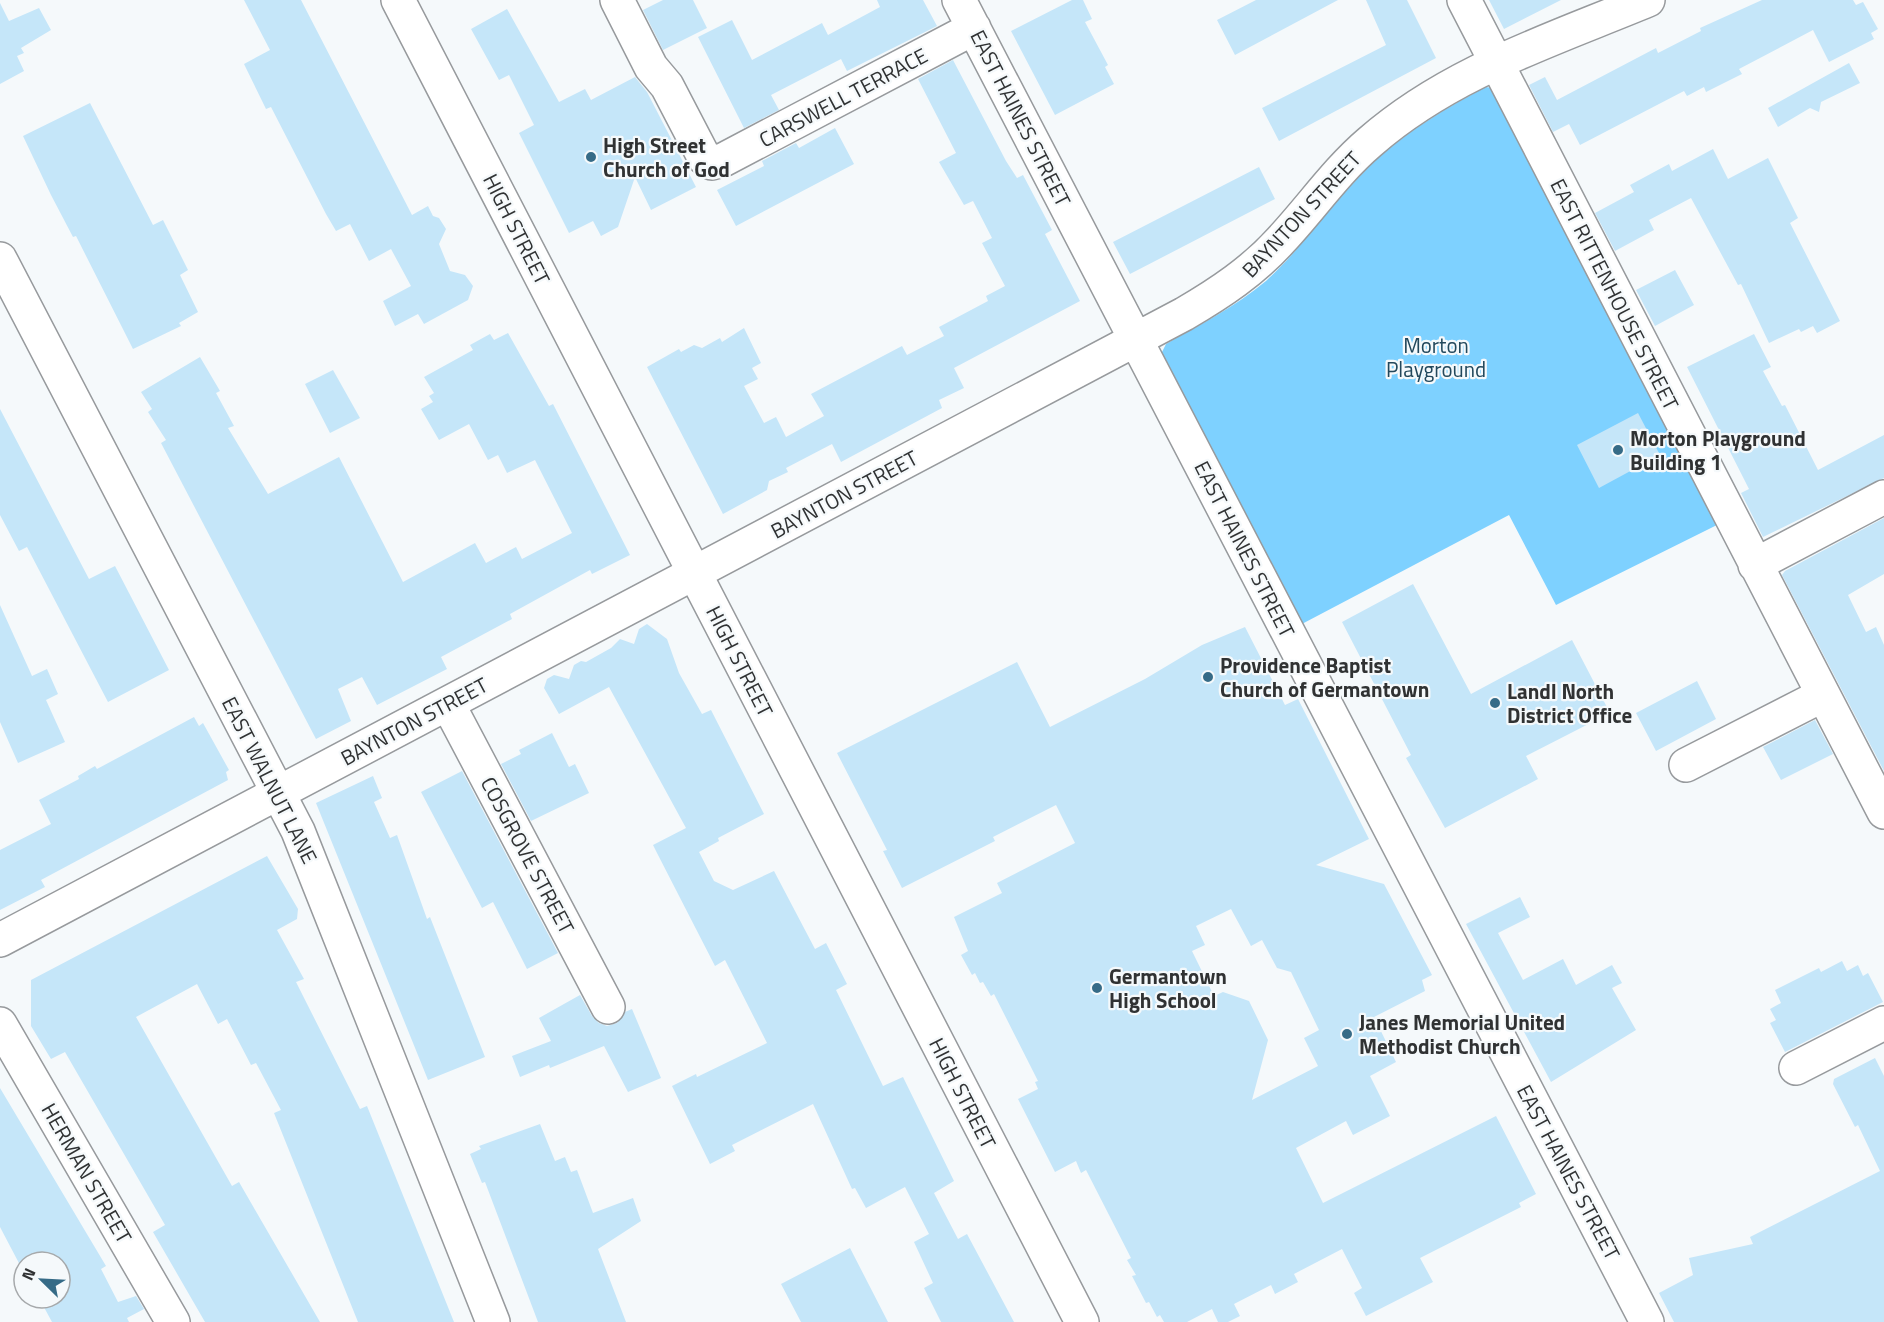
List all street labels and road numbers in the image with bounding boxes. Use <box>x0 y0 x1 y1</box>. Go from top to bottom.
street label: EAST HAINES STREET <box>963 24 1079 212</box>
street label: CARSWELL TERRACE <box>753 39 933 155</box>
street label: BAYNTON STREET <box>1234 144 1368 284</box>
street label: HIGH STREET <box>475 168 559 290</box>
street label: EAST RITTENHOUSE STREET <box>1543 173 1687 415</box>
street label: BAYNTON STREET <box>765 442 923 546</box>
street label: EAST HAINES STREET <box>1187 455 1303 643</box>
street label: HIGH STREET <box>698 600 782 722</box>
street label: BAYNTON STREET <box>335 669 493 773</box>
street label: EAST WALNUT LANE <box>214 691 326 869</box>
street label: COSGROVE STREET <box>473 771 583 939</box>
street label: HIGH STREET <box>921 1032 1005 1154</box>
street label: EAST HAINES STREET <box>1509 1079 1629 1265</box>
street label: HERMAN STREET <box>34 1097 140 1249</box>

